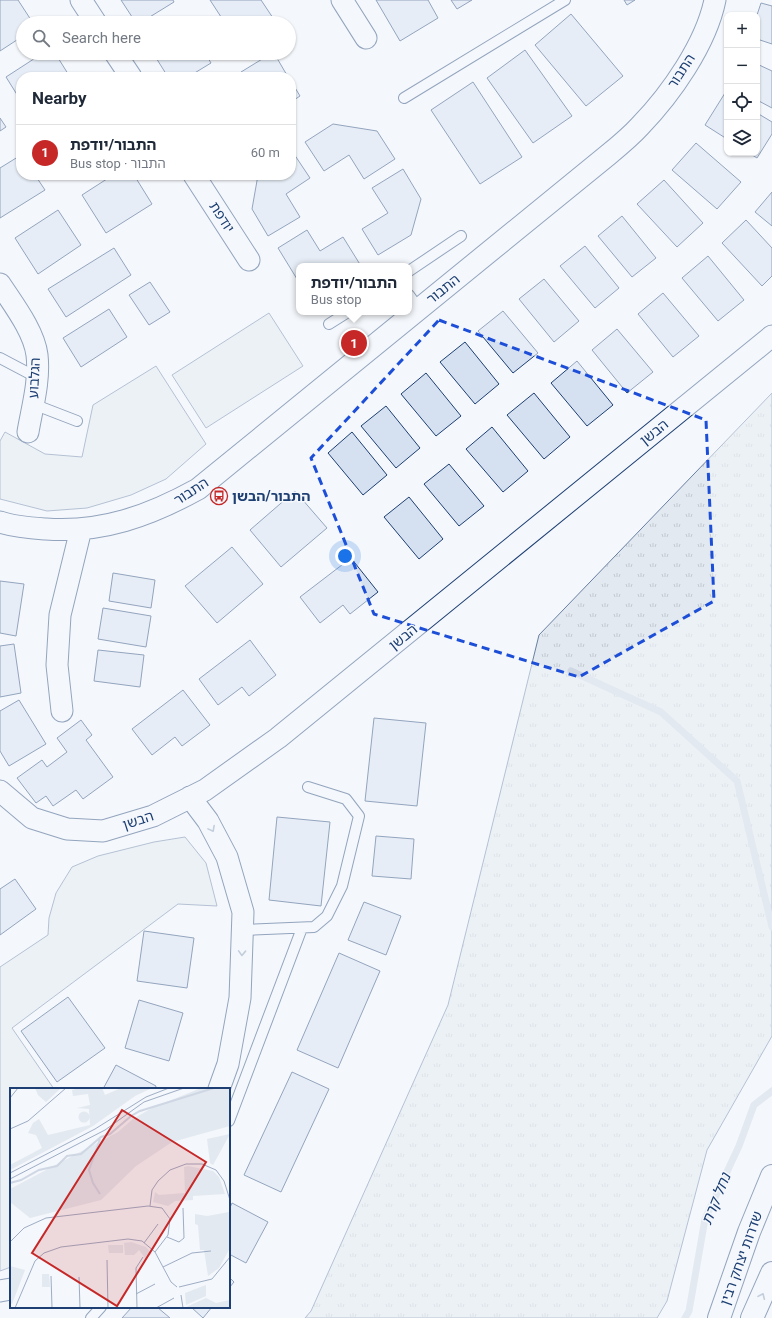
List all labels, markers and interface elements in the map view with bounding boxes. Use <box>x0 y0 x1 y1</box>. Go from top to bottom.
map controls <box>724 12 760 156</box>
button: + <box>724 12 760 48</box>
search box <box>16 16 296 60</box>
icon: search <box>30 27 52 49</box>
text: Search here <box>62 29 141 47</box>
button: − <box>724 48 760 84</box>
street label: התבור <box>664 51 698 91</box>
button: locate <box>724 84 760 120</box>
text: Nearby <box>32 88 87 108</box>
button: layers <box>724 120 760 156</box>
text: התבור/יודפת <box>70 136 156 154</box>
text: 1 <box>41 145 49 160</box>
text: 60 m <box>251 145 280 160</box>
text: Bus stop · התבור <box>70 156 166 171</box>
street label: יודפת <box>206 199 238 235</box>
popup <box>296 263 412 315</box>
street label: התבור <box>423 271 463 307</box>
text: התבור/יודפת <box>311 274 397 292</box>
text: Bus stop <box>311 292 362 307</box>
pin: 1 <box>341 328 367 358</box>
street label: הגלבוע <box>25 357 43 399</box>
street label: הבשן <box>637 416 671 448</box>
street label: התבור <box>171 474 211 508</box>
bus stop icon: התבור/הבשן <box>209 486 229 506</box>
place label: התבור/הבשן <box>232 488 310 504</box>
your location <box>335 546 355 566</box>
street label: הבשן <box>386 621 420 653</box>
street label: הבשן <box>120 808 156 832</box>
one-way arrow <box>207 825 215 832</box>
one-way arrow <box>238 950 246 956</box>
inset map <box>10 1088 230 1308</box>
water label: נחל קרת <box>697 1169 735 1228</box>
street label: שדרות יצחק רבין <box>717 1209 765 1307</box>
one-way arrow <box>757 1292 765 1300</box>

